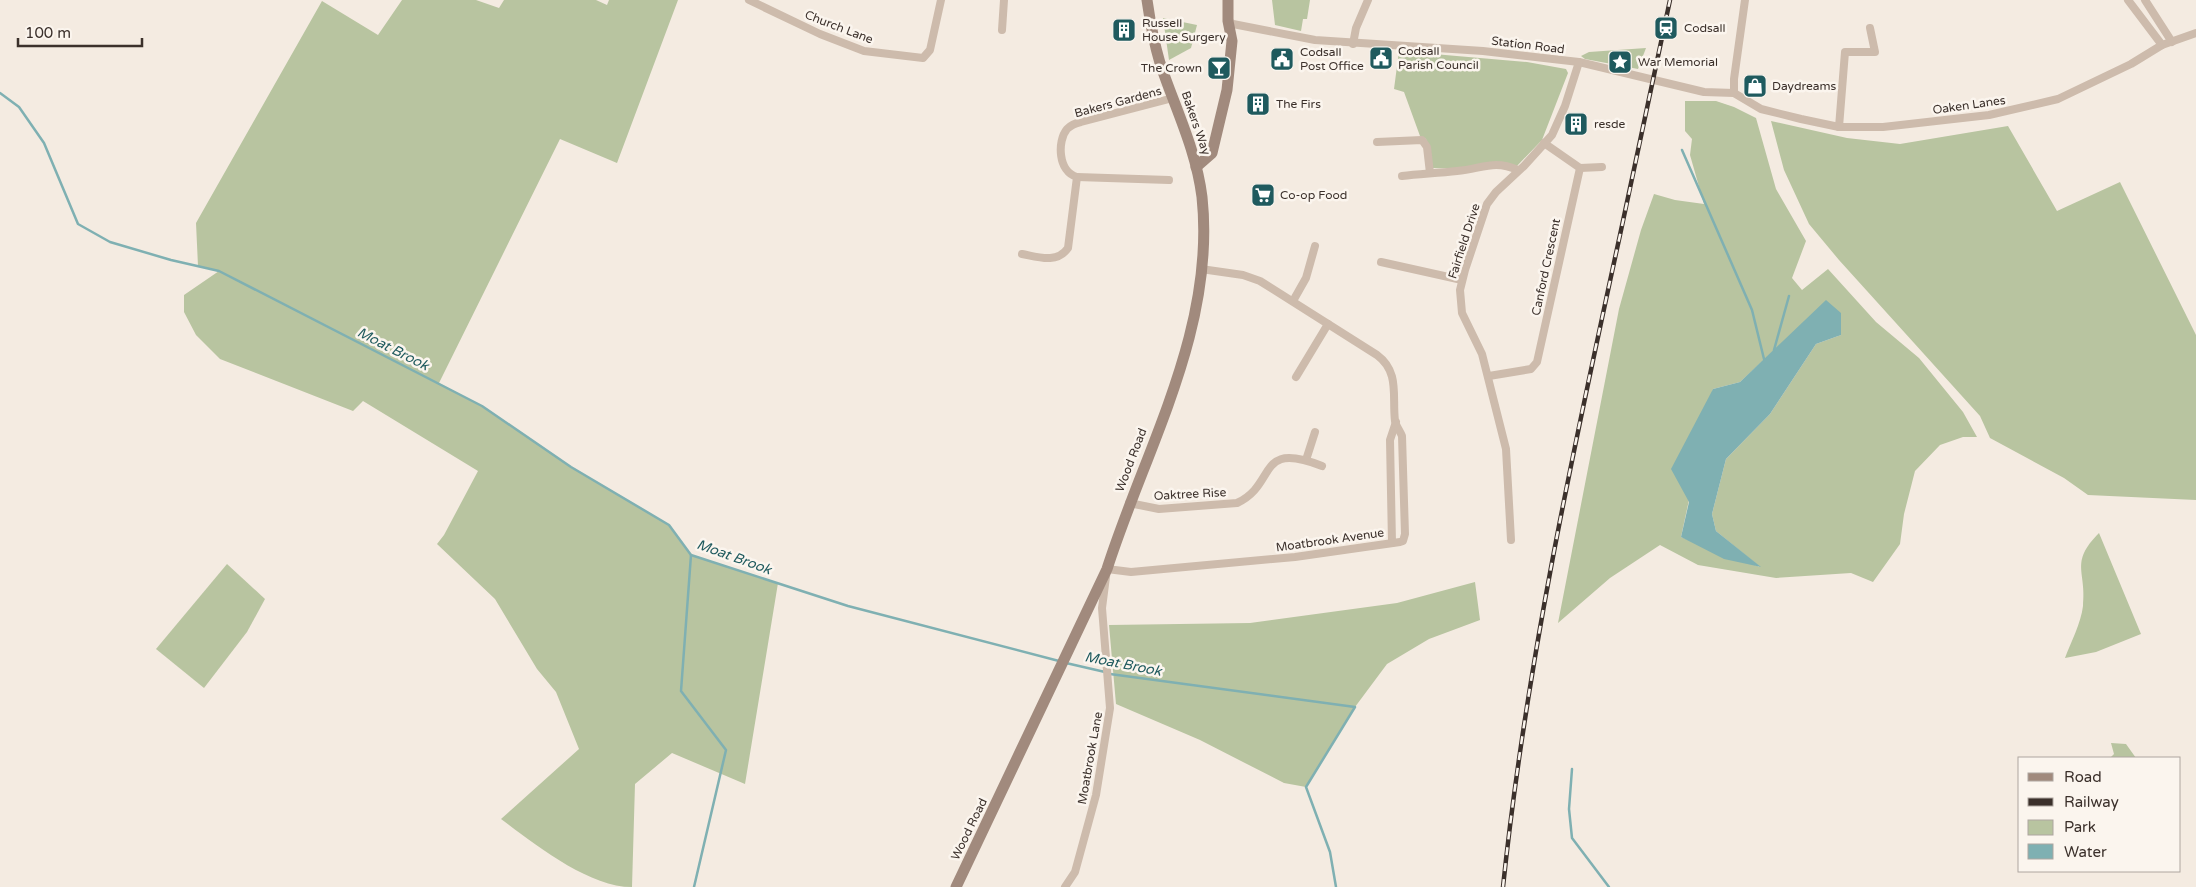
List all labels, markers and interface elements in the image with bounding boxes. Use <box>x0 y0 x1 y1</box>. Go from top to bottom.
street label: Church Lane <box>803 8 875 46</box>
scale bar <box>18 15 141 47</box>
station icon: Codsall <box>1653 15 1679 41</box>
place label: Russell House Surgery <box>1142 16 1226 44</box>
building icon: Russell House Surgery <box>1111 17 1137 43</box>
place label: Codsall <box>1684 21 1726 35</box>
text: 100 m <box>25 24 71 42</box>
street label: Station Road <box>1491 34 1565 56</box>
place label: Codsall Parish Council <box>1398 44 1479 72</box>
place label: Codsall Post Office <box>1300 45 1364 73</box>
public building icon: Codsall Parish Council <box>1368 45 1394 71</box>
public building icon: Codsall Post Office <box>1269 46 1295 72</box>
place icon: War Memorial <box>1607 49 1633 75</box>
bar icon: The Crown <box>1206 55 1232 81</box>
place label: War Memorial <box>1638 55 1718 69</box>
place label: The Crown <box>1141 61 1202 75</box>
shop icon: Daydreams <box>1742 73 1768 99</box>
place label: Daydreams <box>1772 79 1836 93</box>
street label: Bakers Gardens <box>1073 84 1163 120</box>
street label: Bakers Way <box>1179 89 1214 157</box>
building icon: The Firs <box>1245 91 1271 117</box>
street label: Oaken Lanes <box>1932 93 2007 117</box>
place label: The Firs <box>1276 97 1321 111</box>
building icon: resde <box>1563 111 1589 137</box>
place label: resde <box>1594 117 1626 131</box>
supermarket icon: Co-op Food <box>1250 182 1276 208</box>
place label: Co-op Food <box>1280 188 1347 202</box>
street label: Fairfield Drive <box>1445 201 1483 280</box>
street label: Canford Crescent <box>1529 217 1563 317</box>
water label: Moat Brook <box>354 324 433 375</box>
street label: Wood Road <box>1112 426 1150 494</box>
street label: Oaktree Rise <box>1153 485 1227 503</box>
street label: Moatbrook Avenue <box>1275 525 1385 555</box>
water label: Moat Brook <box>694 536 775 579</box>
water label: Moat Brook <box>1083 648 1164 680</box>
street label: Moatbrook Lane <box>1075 710 1105 805</box>
legend <box>2018 757 2181 872</box>
text: Road <box>2064 768 2102 786</box>
text: Railway <box>2064 793 2119 811</box>
street label: Wood Road <box>948 796 990 862</box>
text: Park <box>2064 818 2096 836</box>
text: Water <box>2064 843 2107 861</box>

